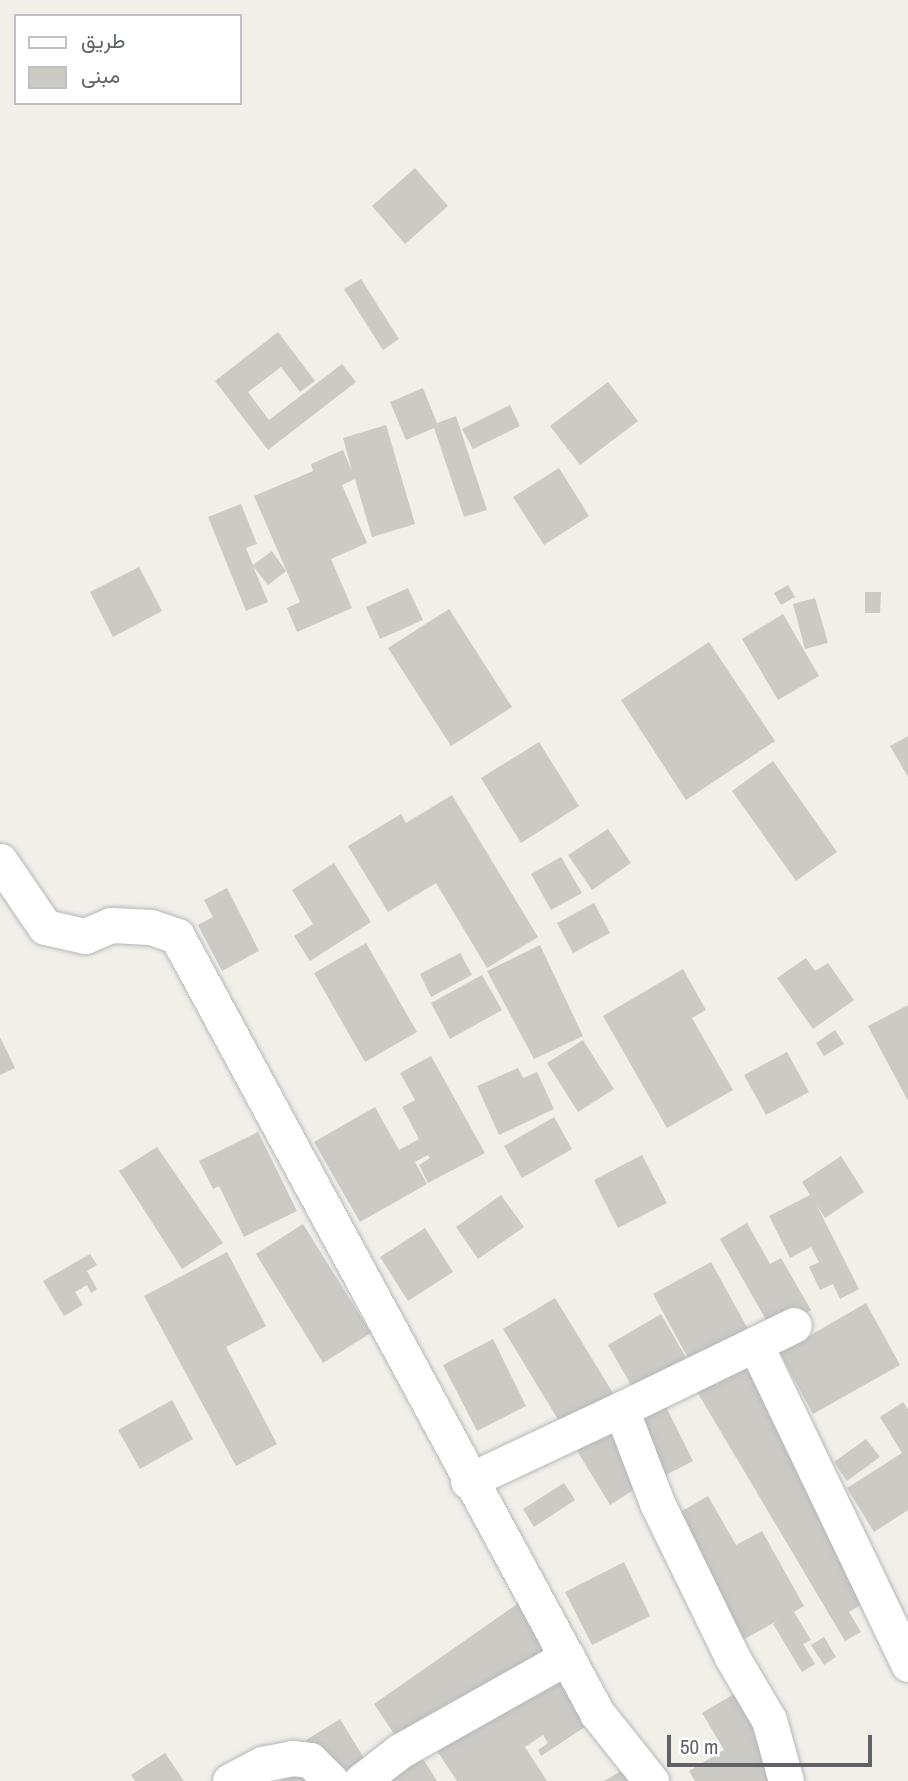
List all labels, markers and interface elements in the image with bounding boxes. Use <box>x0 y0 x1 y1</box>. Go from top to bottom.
legend <box>14 14 242 105</box>
text: طريق <box>81 26 126 55</box>
text: مبنى <box>81 61 120 90</box>
scale bar <box>670 1722 875 1766</box>
text: 50 m <box>680 1732 718 1761</box>

